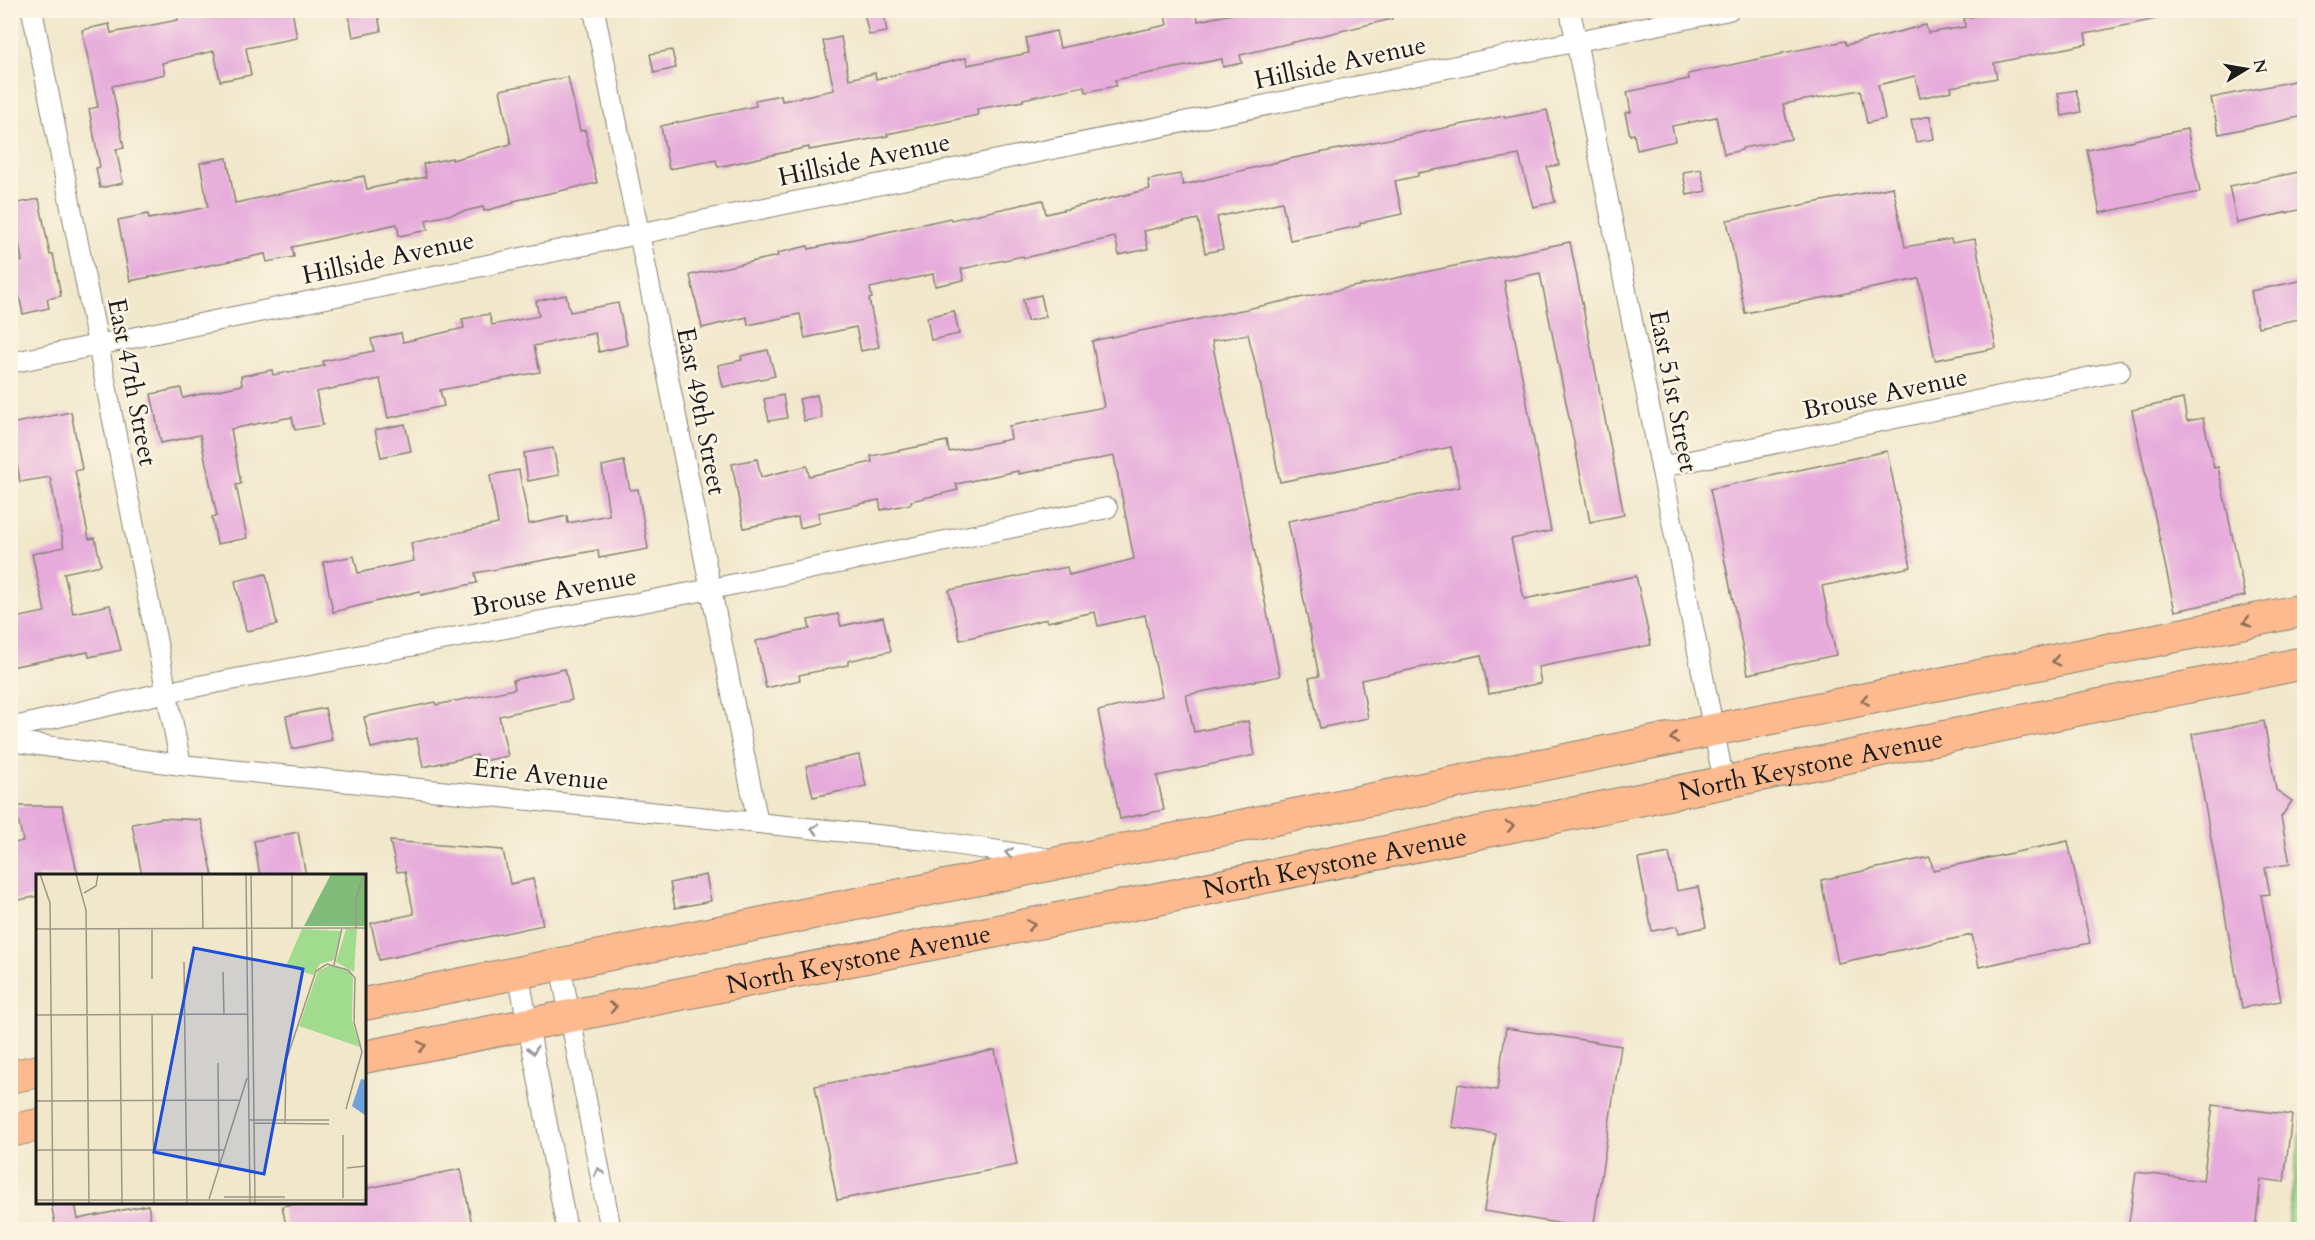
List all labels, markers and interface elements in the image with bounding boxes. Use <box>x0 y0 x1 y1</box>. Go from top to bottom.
street label: Hillside Avenue <box>1251 27 1429 98</box>
north arrow <box>2216 39 2276 99</box>
text: N <box>2248 57 2272 75</box>
street label: Hillside Avenue <box>775 124 953 195</box>
street label: Hillside Avenue <box>299 222 477 293</box>
street label: East 47th Street <box>99 295 166 469</box>
street label: East 51st Street <box>1641 307 1706 475</box>
street label: East 49th Street <box>668 324 735 498</box>
street label: Brouse Avenue <box>1800 359 1971 428</box>
street label: Brouse Avenue <box>469 558 640 625</box>
one-way arrow <box>2243 615 2253 628</box>
one-way arrow <box>2051 654 2061 667</box>
one-way arrow <box>1860 692 1870 705</box>
street label: North Keystone Avenue <box>1676 721 1946 809</box>
one-way arrow <box>1669 731 1679 744</box>
street label: Erie Avenue <box>472 750 610 799</box>
street label: North Keystone Avenue <box>1200 819 1470 907</box>
one-way arrow <box>1505 820 1515 833</box>
one-way arrow <box>811 823 820 836</box>
one-way arrow <box>1004 847 1013 859</box>
inset map <box>36 874 366 1204</box>
street label: North Keystone Avenue <box>723 916 994 1003</box>
one-way arrow <box>1026 919 1036 932</box>
one-way arrow <box>608 1001 618 1014</box>
one-way arrow <box>416 1040 426 1053</box>
one-way arrow <box>526 1045 539 1055</box>
one-way arrow <box>593 1167 606 1177</box>

